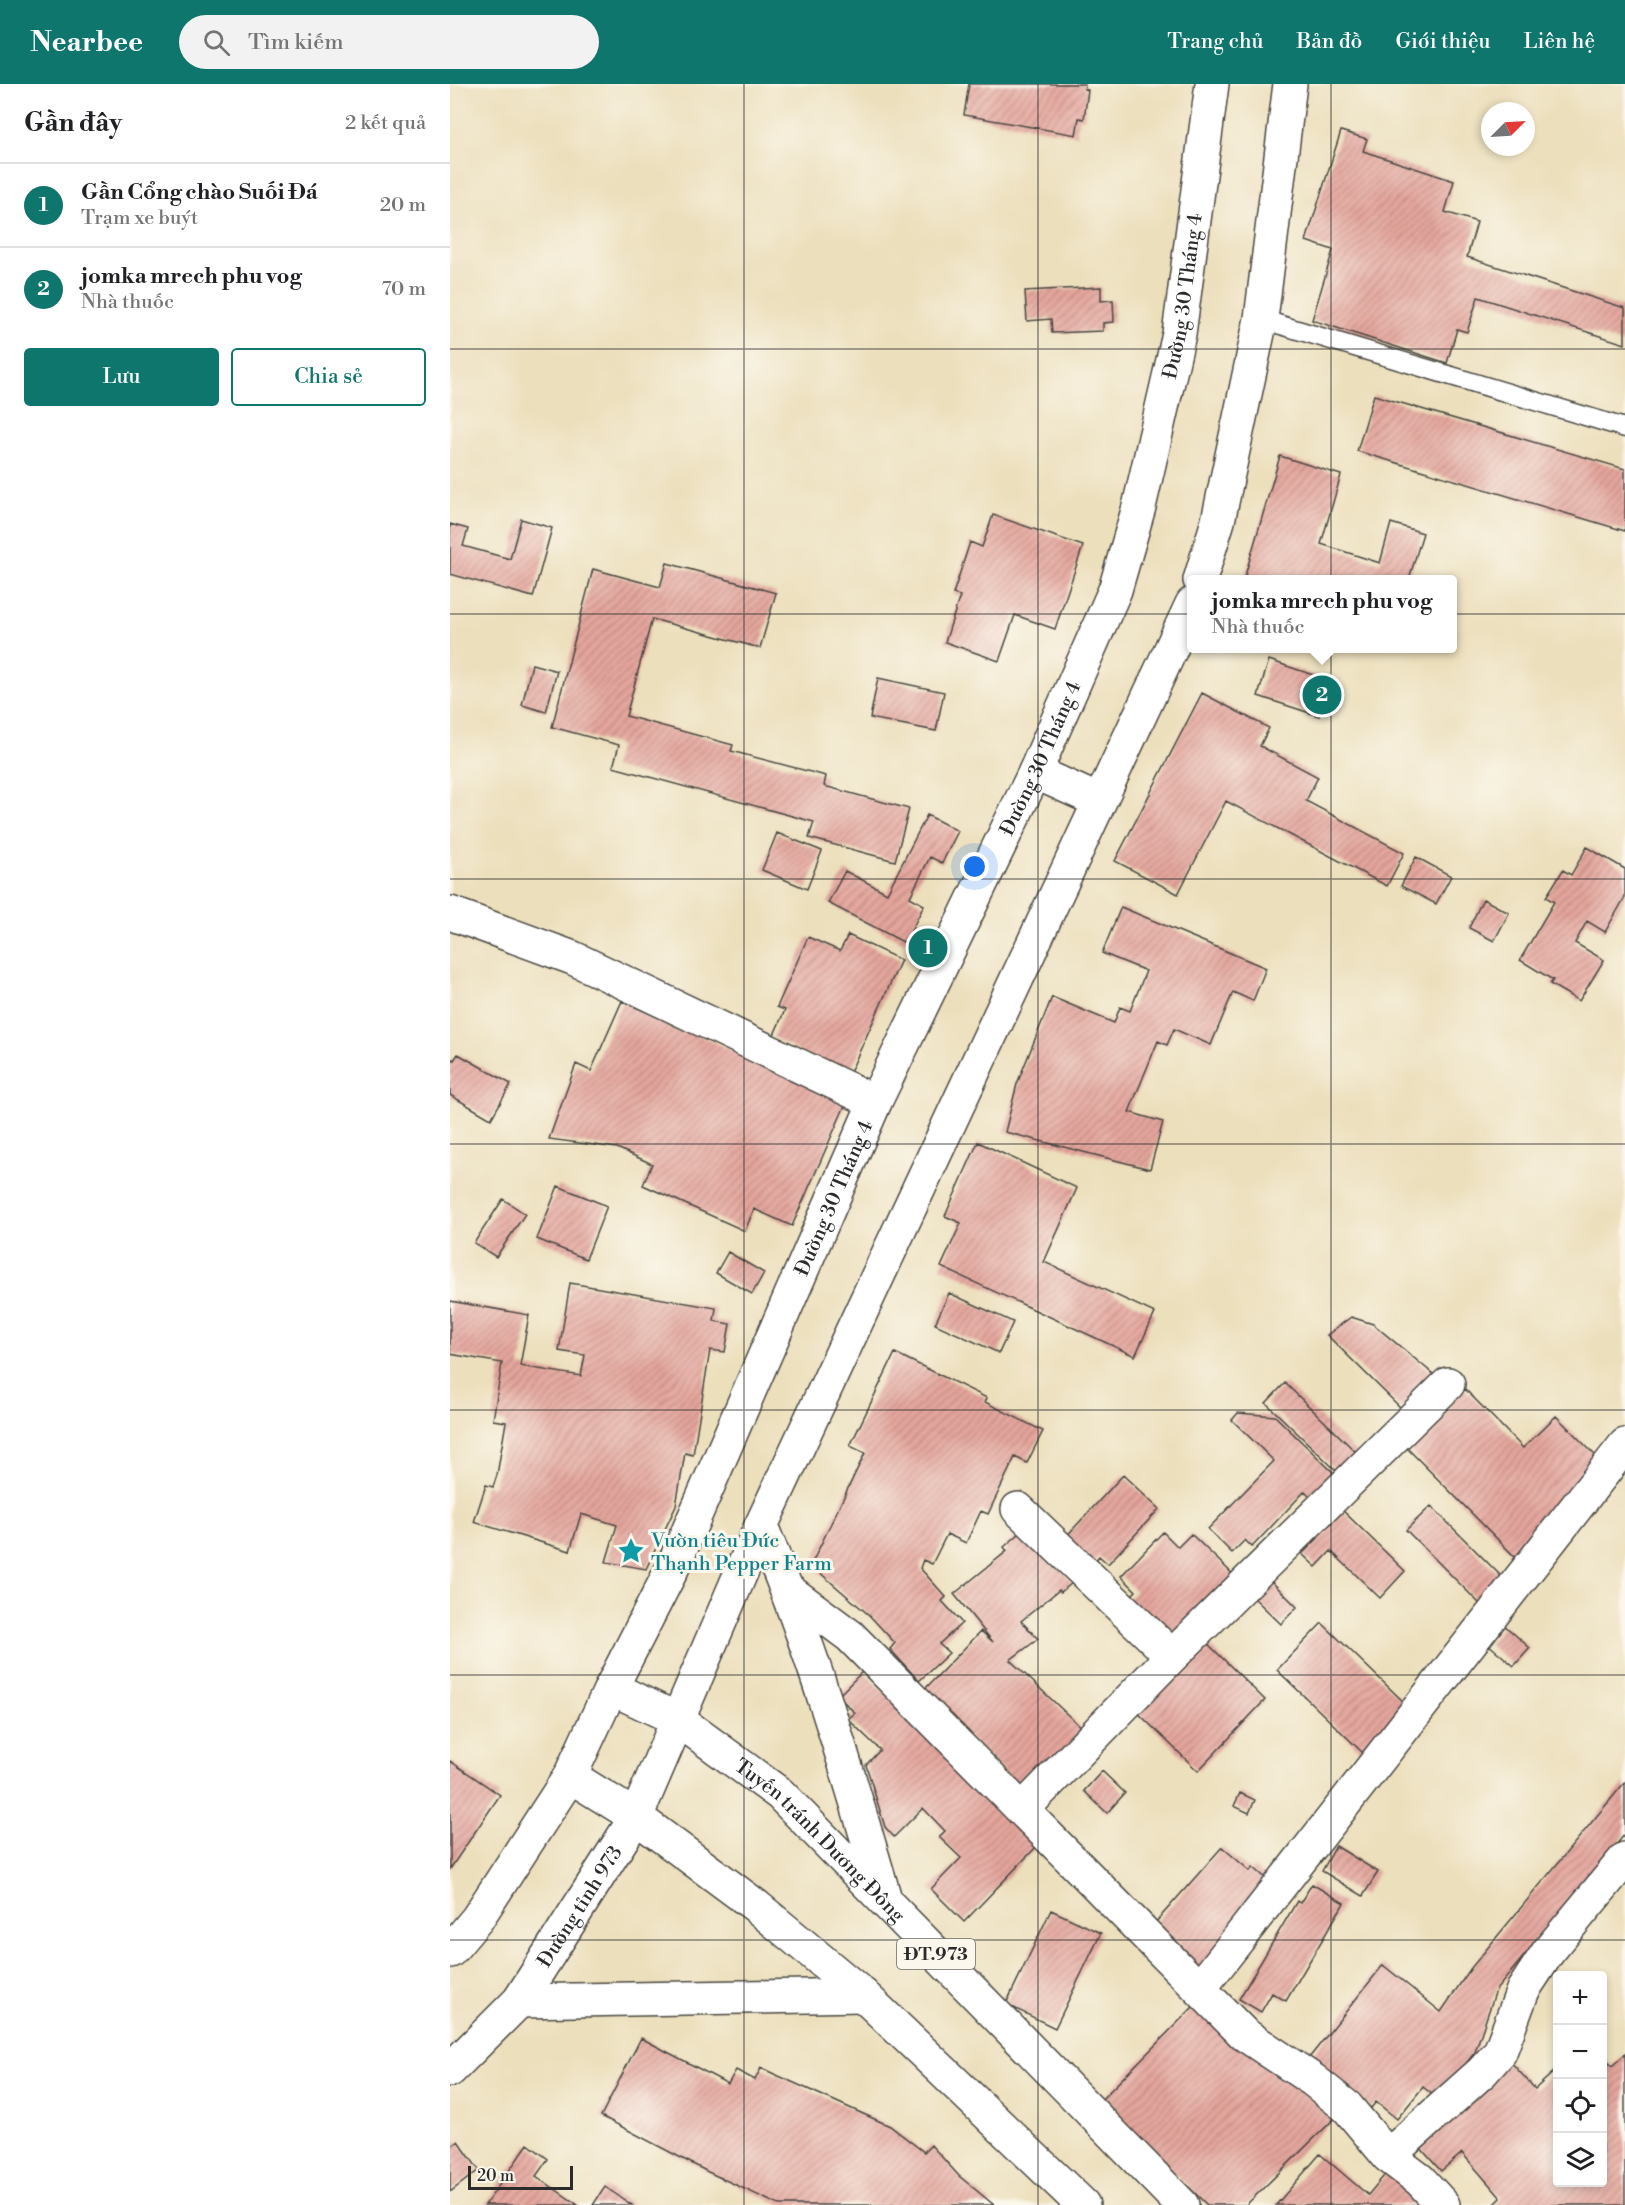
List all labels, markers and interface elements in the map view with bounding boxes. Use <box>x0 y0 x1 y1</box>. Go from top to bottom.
search box <box>179 15 599 69</box>
text: Nearbee <box>30 25 143 60</box>
icon: search <box>200 26 233 59</box>
text: Tìm kiếm <box>248 29 344 56</box>
text: Trang chủ <box>1167 29 1263 55</box>
text: Bản đồ <box>1296 29 1362 55</box>
text: Giới thiệu <box>1395 29 1491 55</box>
text: Liên hệ <box>1524 29 1595 55</box>
north arrow <box>1481 102 1535 156</box>
text: Gần đây <box>24 107 122 139</box>
text: 2 kết quả <box>345 111 426 136</box>
text: Gần Cổng chào Suối Đá <box>81 179 318 206</box>
text: 1 <box>39 193 48 218</box>
text: 20 m <box>380 193 426 218</box>
text: Trạm xe buýt <box>81 206 198 231</box>
street label: Đường 30 Tháng 4 <box>1158 212 1209 382</box>
text: jomka mrech phu vog <box>81 263 302 290</box>
text: 2 <box>37 277 50 302</box>
text: 70 m <box>382 277 426 302</box>
text: Nhà thuốc <box>81 290 174 315</box>
button: Lưu <box>24 348 219 406</box>
button: Chia sẻ <box>231 348 426 406</box>
popup <box>1187 575 1457 653</box>
text: jomka mrech phu vog <box>1212 588 1432 615</box>
text: Nhà thuốc <box>1212 615 1305 640</box>
pin: 2 <box>1302 672 1342 718</box>
street label: Đường 30 Tháng 4 <box>995 677 1087 840</box>
your location <box>960 852 989 881</box>
pin: 1 <box>908 926 948 970</box>
street label: Đường 30 Tháng 4 <box>790 1117 880 1280</box>
place label: Vườn tiêu Đức Thạnh Pepper Farm <box>650 1529 832 1577</box>
place icon: Vườn tiêu Đức Thạnh Pepper Farm <box>616 1536 646 1566</box>
street label: Tuyến tránh Dương Đông <box>729 1754 910 1929</box>
street label: Đường tỉnh 973 <box>533 1841 629 1972</box>
road number: ĐT.973 <box>897 1939 975 1969</box>
map controls <box>1553 1971 1607 2187</box>
button: + <box>1553 1971 1607 2025</box>
button: − <box>1553 2025 1607 2079</box>
button: locate <box>1553 2079 1607 2133</box>
button: layers <box>1553 2133 1607 2187</box>
scale bar <box>468 2163 573 2190</box>
text: 20 m <box>477 2166 514 2186</box>

